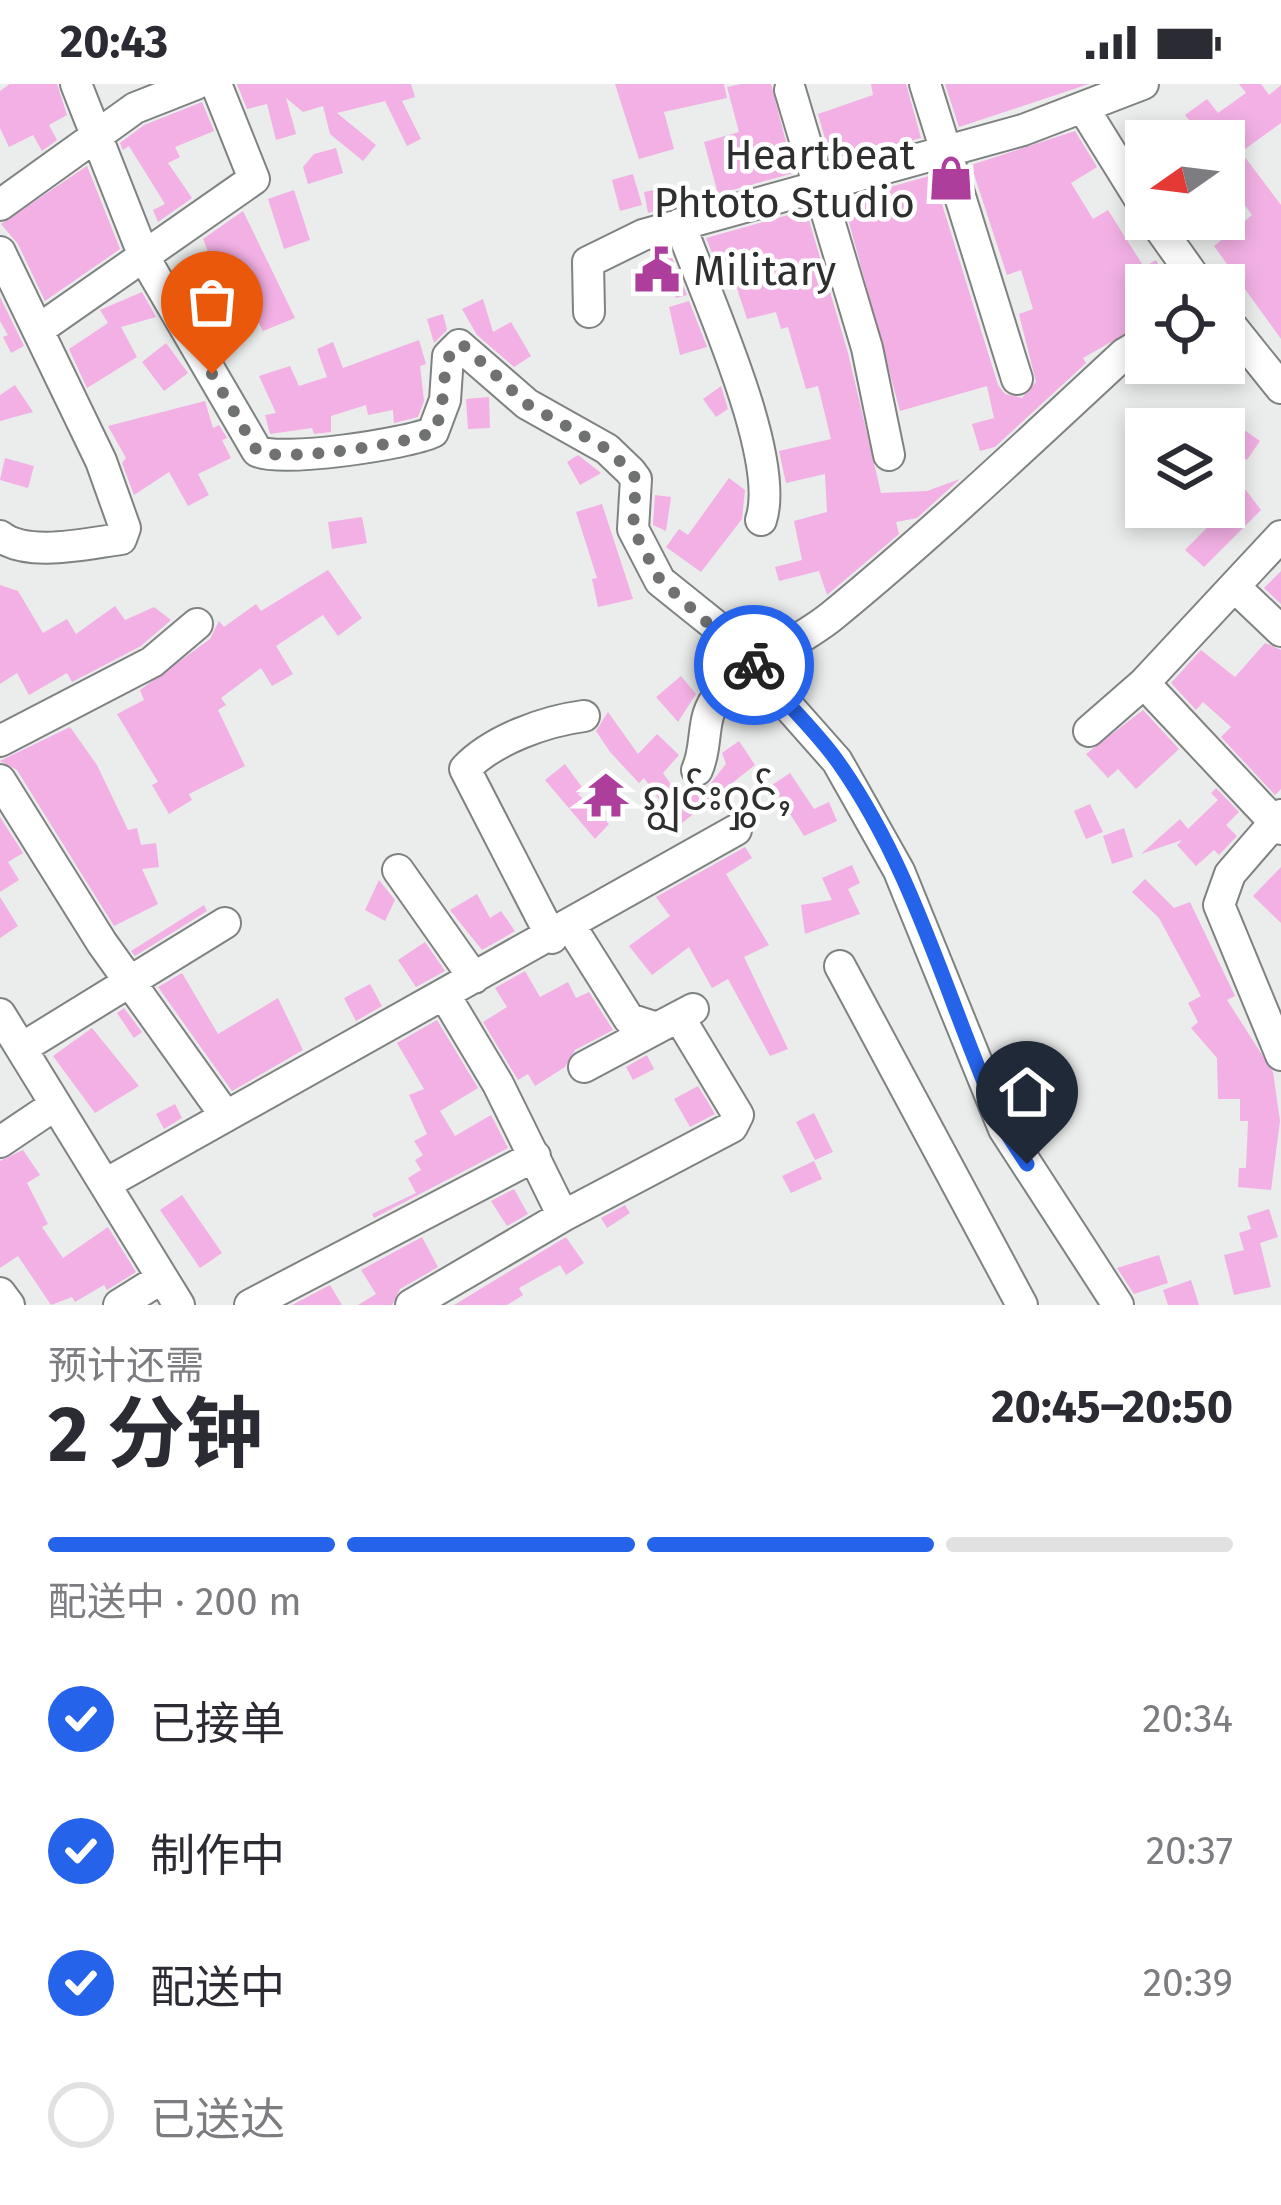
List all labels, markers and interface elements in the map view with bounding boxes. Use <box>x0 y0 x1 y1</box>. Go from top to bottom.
text: 20:43 <box>60 15 168 69</box>
north arrow <box>1125 120 1245 240</box>
map controls <box>1125 120 1245 528</box>
place label: Heartbeat Phtoto Studio <box>654 130 916 228</box>
shop icon: Heartbeat Phtoto Studio <box>926 153 976 203</box>
public building icon: Military <box>632 245 682 295</box>
place label: Military <box>693 246 837 296</box>
pin <box>161 251 263 374</box>
button: locate <box>1125 264 1245 384</box>
icon: bag <box>179 269 245 335</box>
button: layers <box>1125 408 1245 528</box>
courier <box>694 605 814 725</box>
icon: bike <box>721 632 787 698</box>
place label: ၵျွင်းႁွင်ႇ <box>642 768 792 833</box>
temple icon: ၵျွင်းႁွင်ႇ <box>581 770 631 820</box>
pin <box>976 1041 1078 1164</box>
icon: home <box>994 1059 1060 1125</box>
text: 预计还需 <box>48 1343 204 1389</box>
text: 20:45–20:50 <box>991 1380 1233 1434</box>
text: 2 分钟 <box>48 1388 263 1482</box>
text: 配送中 · 200 m <box>48 1579 302 1625</box>
icon: check <box>48 1686 114 1752</box>
text: 20:34 <box>1142 1696 1233 1742</box>
text: 已接单 <box>150 1697 285 1751</box>
icon: check <box>48 1818 114 1884</box>
text: 20:37 <box>1146 1828 1233 1874</box>
text: 制作中 <box>150 1829 285 1883</box>
icon: check <box>48 1950 114 2016</box>
text: 20:39 <box>1143 1960 1233 2006</box>
text: 配送中 <box>150 1961 285 2015</box>
text: 已送达 <box>150 2093 285 2147</box>

